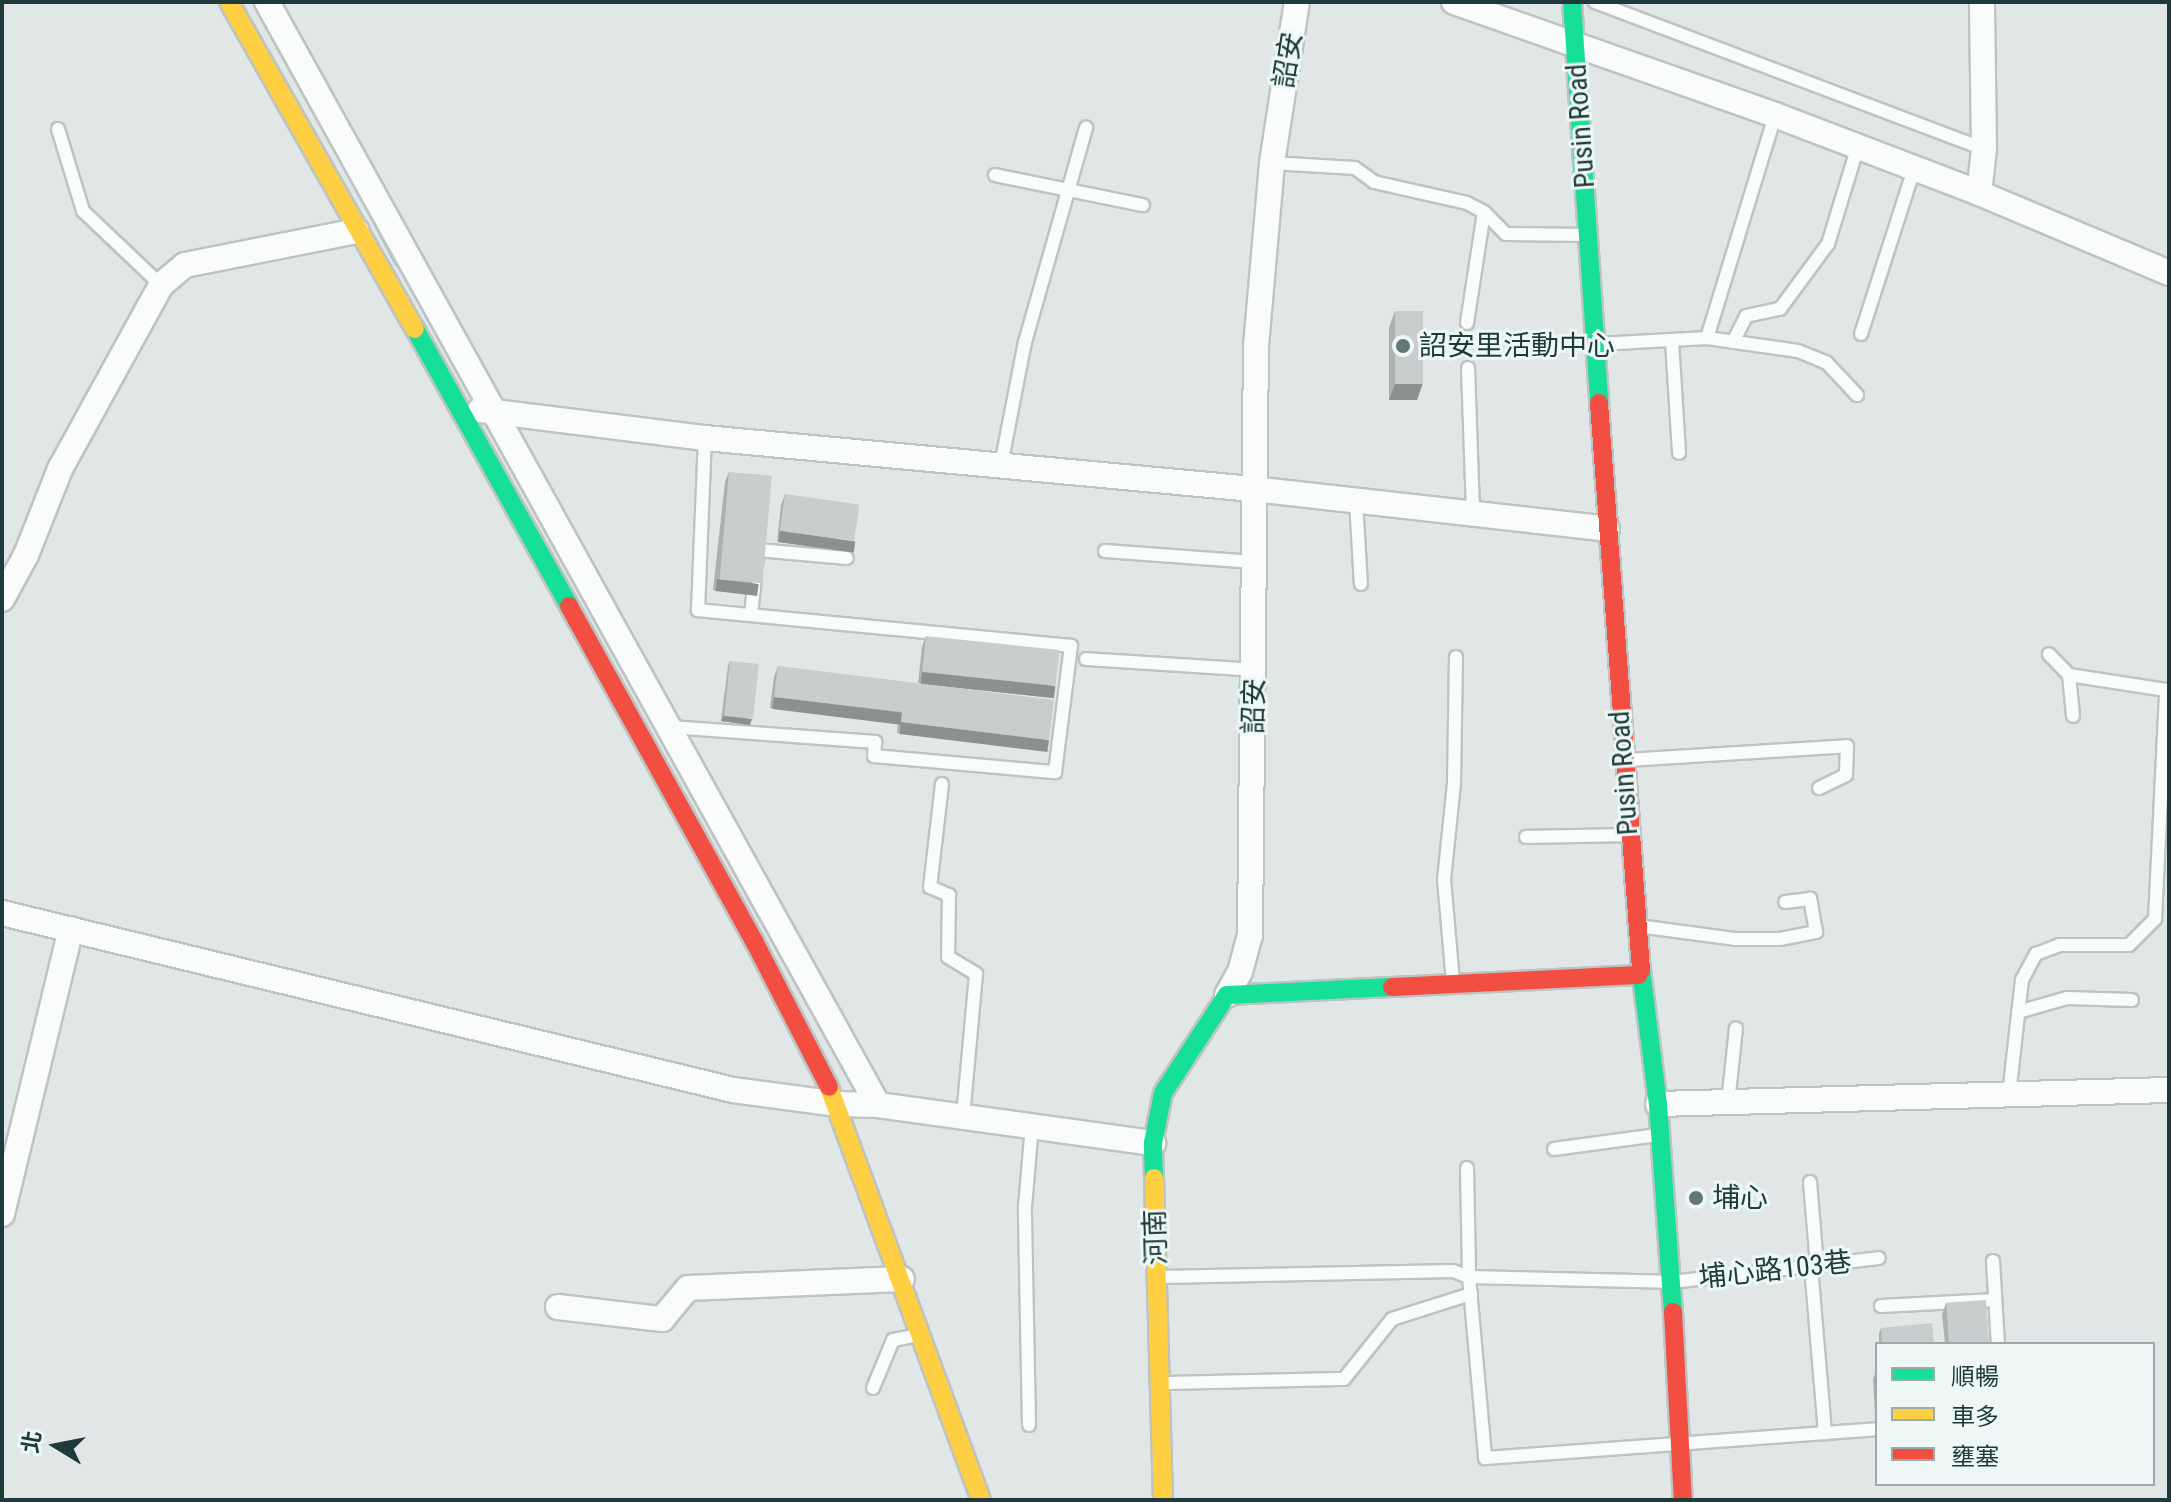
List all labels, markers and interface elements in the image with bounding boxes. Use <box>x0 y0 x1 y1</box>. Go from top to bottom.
street label: 詔安 <box>1267 30 1309 90</box>
street label: Pusin Road <box>1560 63 1602 189</box>
place label: 詔安里活動中心 <box>1419 329 1615 363</box>
marker: 詔安里活動中心 <box>1394 337 1412 355</box>
street label: 詔安 <box>1237 678 1271 734</box>
street label: Pusin Road <box>1603 710 1645 836</box>
place label: 埔心 <box>1712 1181 1768 1215</box>
marker: 埔心 <box>1687 1189 1705 1207</box>
street label: 河南 <box>1138 1208 1174 1266</box>
street label: 埔心路103巷 <box>1697 1245 1853 1295</box>
legend <box>1875 1342 2155 1486</box>
text: 順暢 <box>1951 1363 1999 1391</box>
text: 車多 <box>1951 1403 1999 1431</box>
north arrow <box>16 1406 96 1486</box>
text: 北 <box>18 1429 46 1455</box>
text: 壅塞 <box>1951 1443 1999 1471</box>

